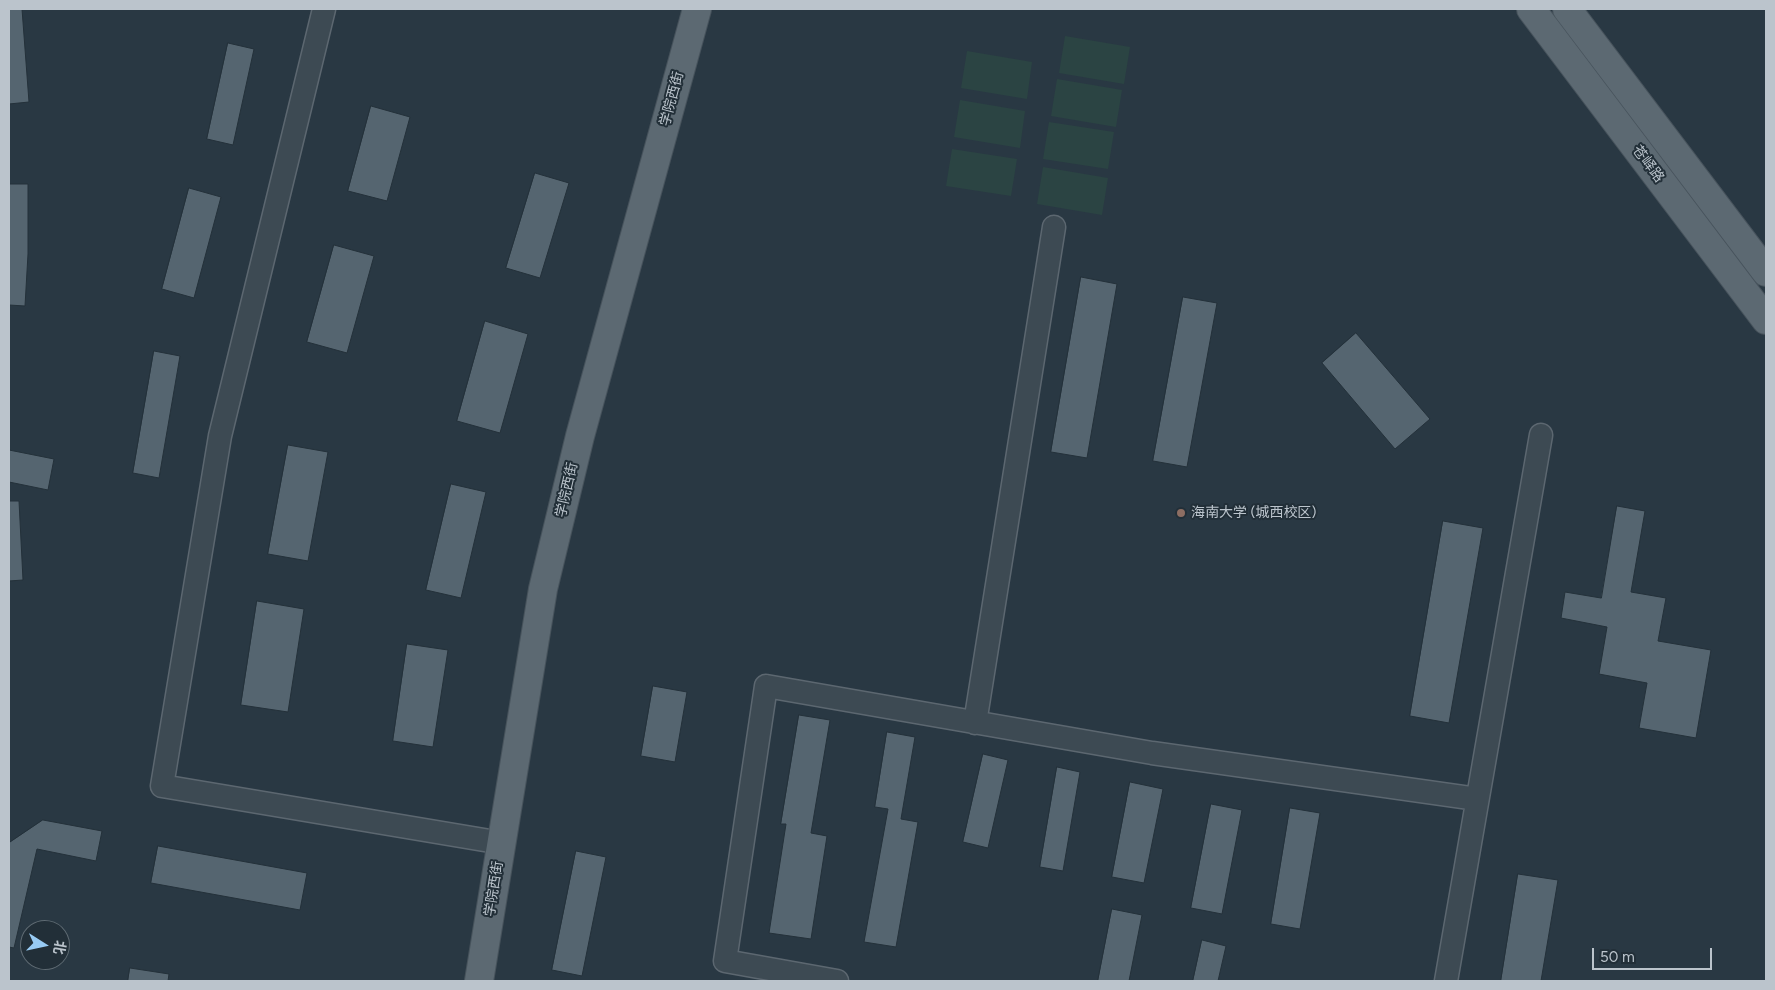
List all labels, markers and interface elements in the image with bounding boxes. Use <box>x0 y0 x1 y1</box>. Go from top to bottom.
street label: 学院西街 <box>657 70 687 128</box>
street label: 苍峄路 <box>1629 142 1667 186</box>
street label: 学院西街 <box>553 461 581 519</box>
place label: 海南大学 (城西校区) <box>1191 505 1316 521</box>
marker: 海南大学 (城西校区) <box>1175 507 1187 519</box>
street label: 学院西街 <box>481 860 507 918</box>
north arrow <box>20 920 70 970</box>
scale bar <box>1595 938 1715 970</box>
text: 北 <box>50 939 69 956</box>
text: 50 m <box>1600 948 1635 966</box>

